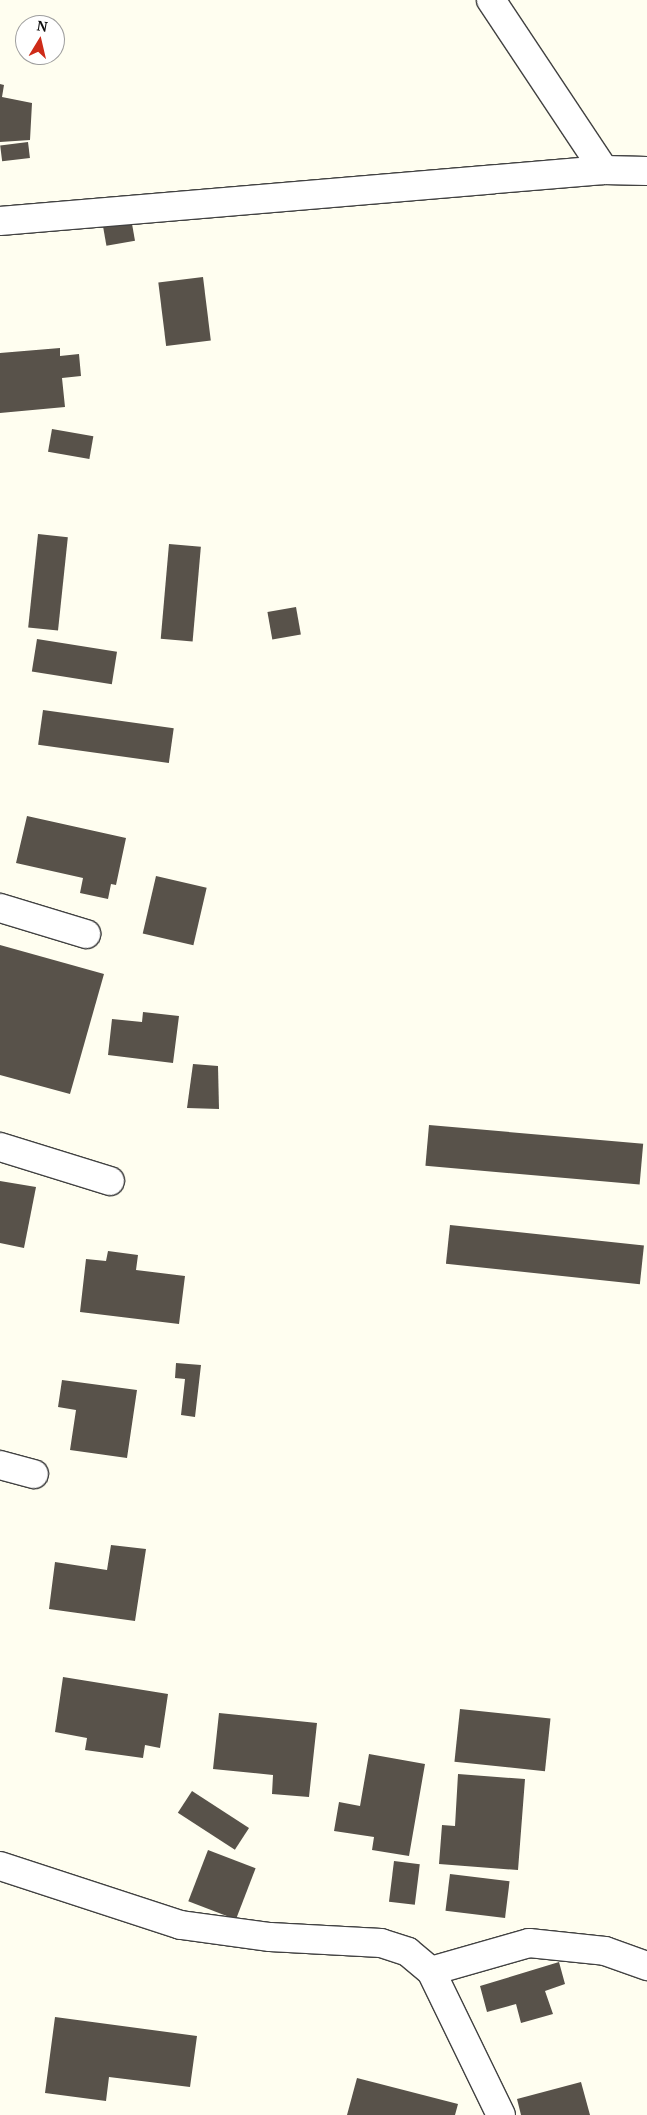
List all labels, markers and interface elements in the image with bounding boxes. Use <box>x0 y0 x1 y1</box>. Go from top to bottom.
north arrow <box>15 15 65 65</box>
text: N <box>36 15 49 36</box>

